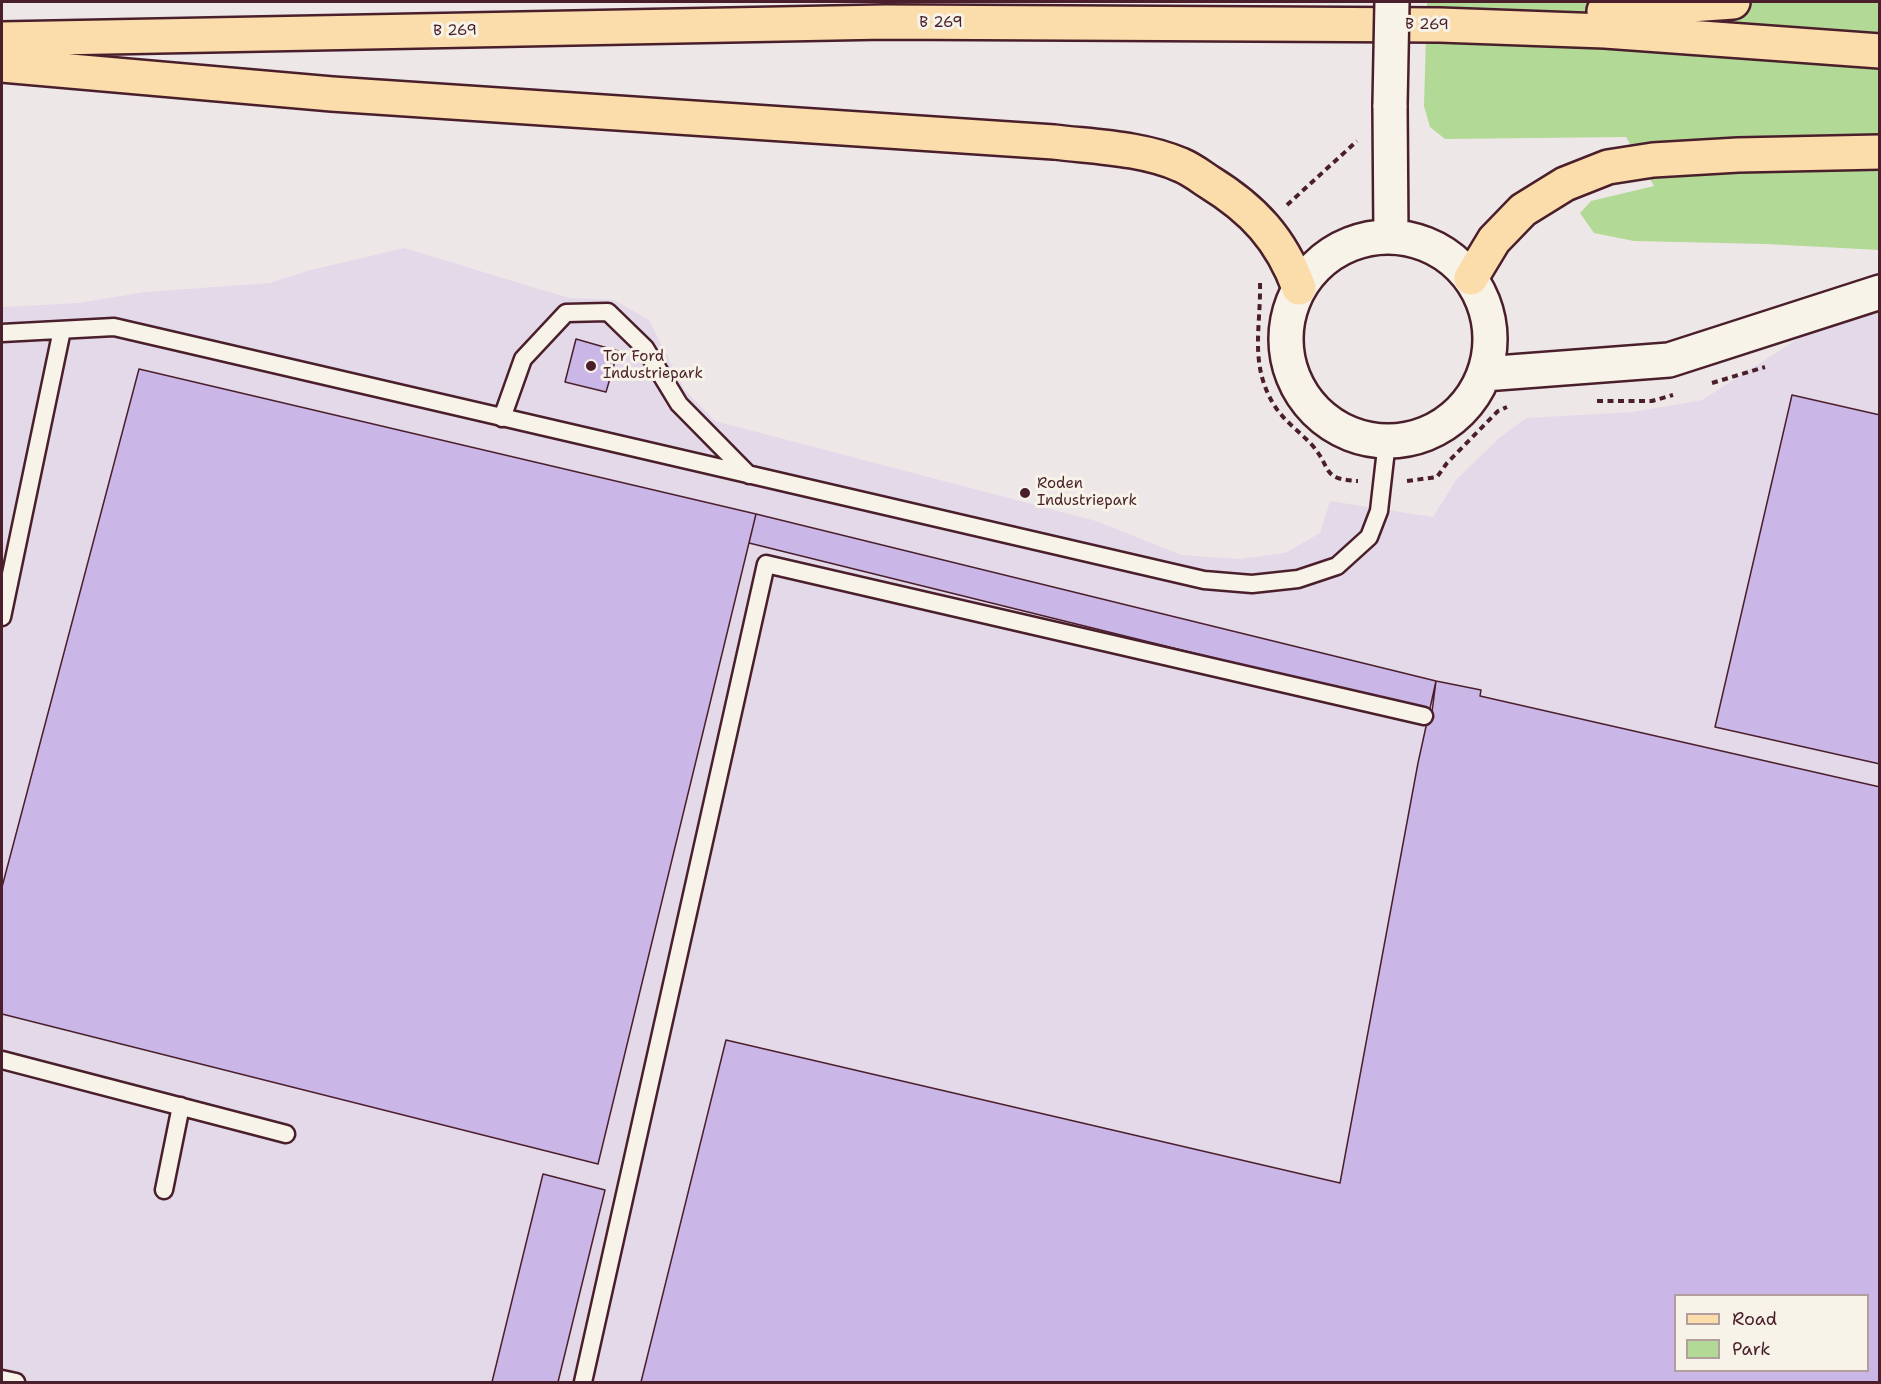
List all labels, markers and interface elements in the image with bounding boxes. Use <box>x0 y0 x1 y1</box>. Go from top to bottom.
street label: B 269 <box>919 14 963 32</box>
street label: B 269 <box>1405 16 1449 34</box>
street label: B 269 <box>433 22 477 40</box>
place label: Tor Ford Industriepark <box>603 348 703 383</box>
marker: Tor Ford Industriepark <box>584 359 598 373</box>
place label: Roden Industriepark <box>1037 475 1137 510</box>
marker: Roden Industriepark <box>1018 486 1032 500</box>
legend <box>1674 1294 1869 1372</box>
text: Road <box>1732 1307 1777 1331</box>
text: Park <box>1732 1337 1771 1361</box>

